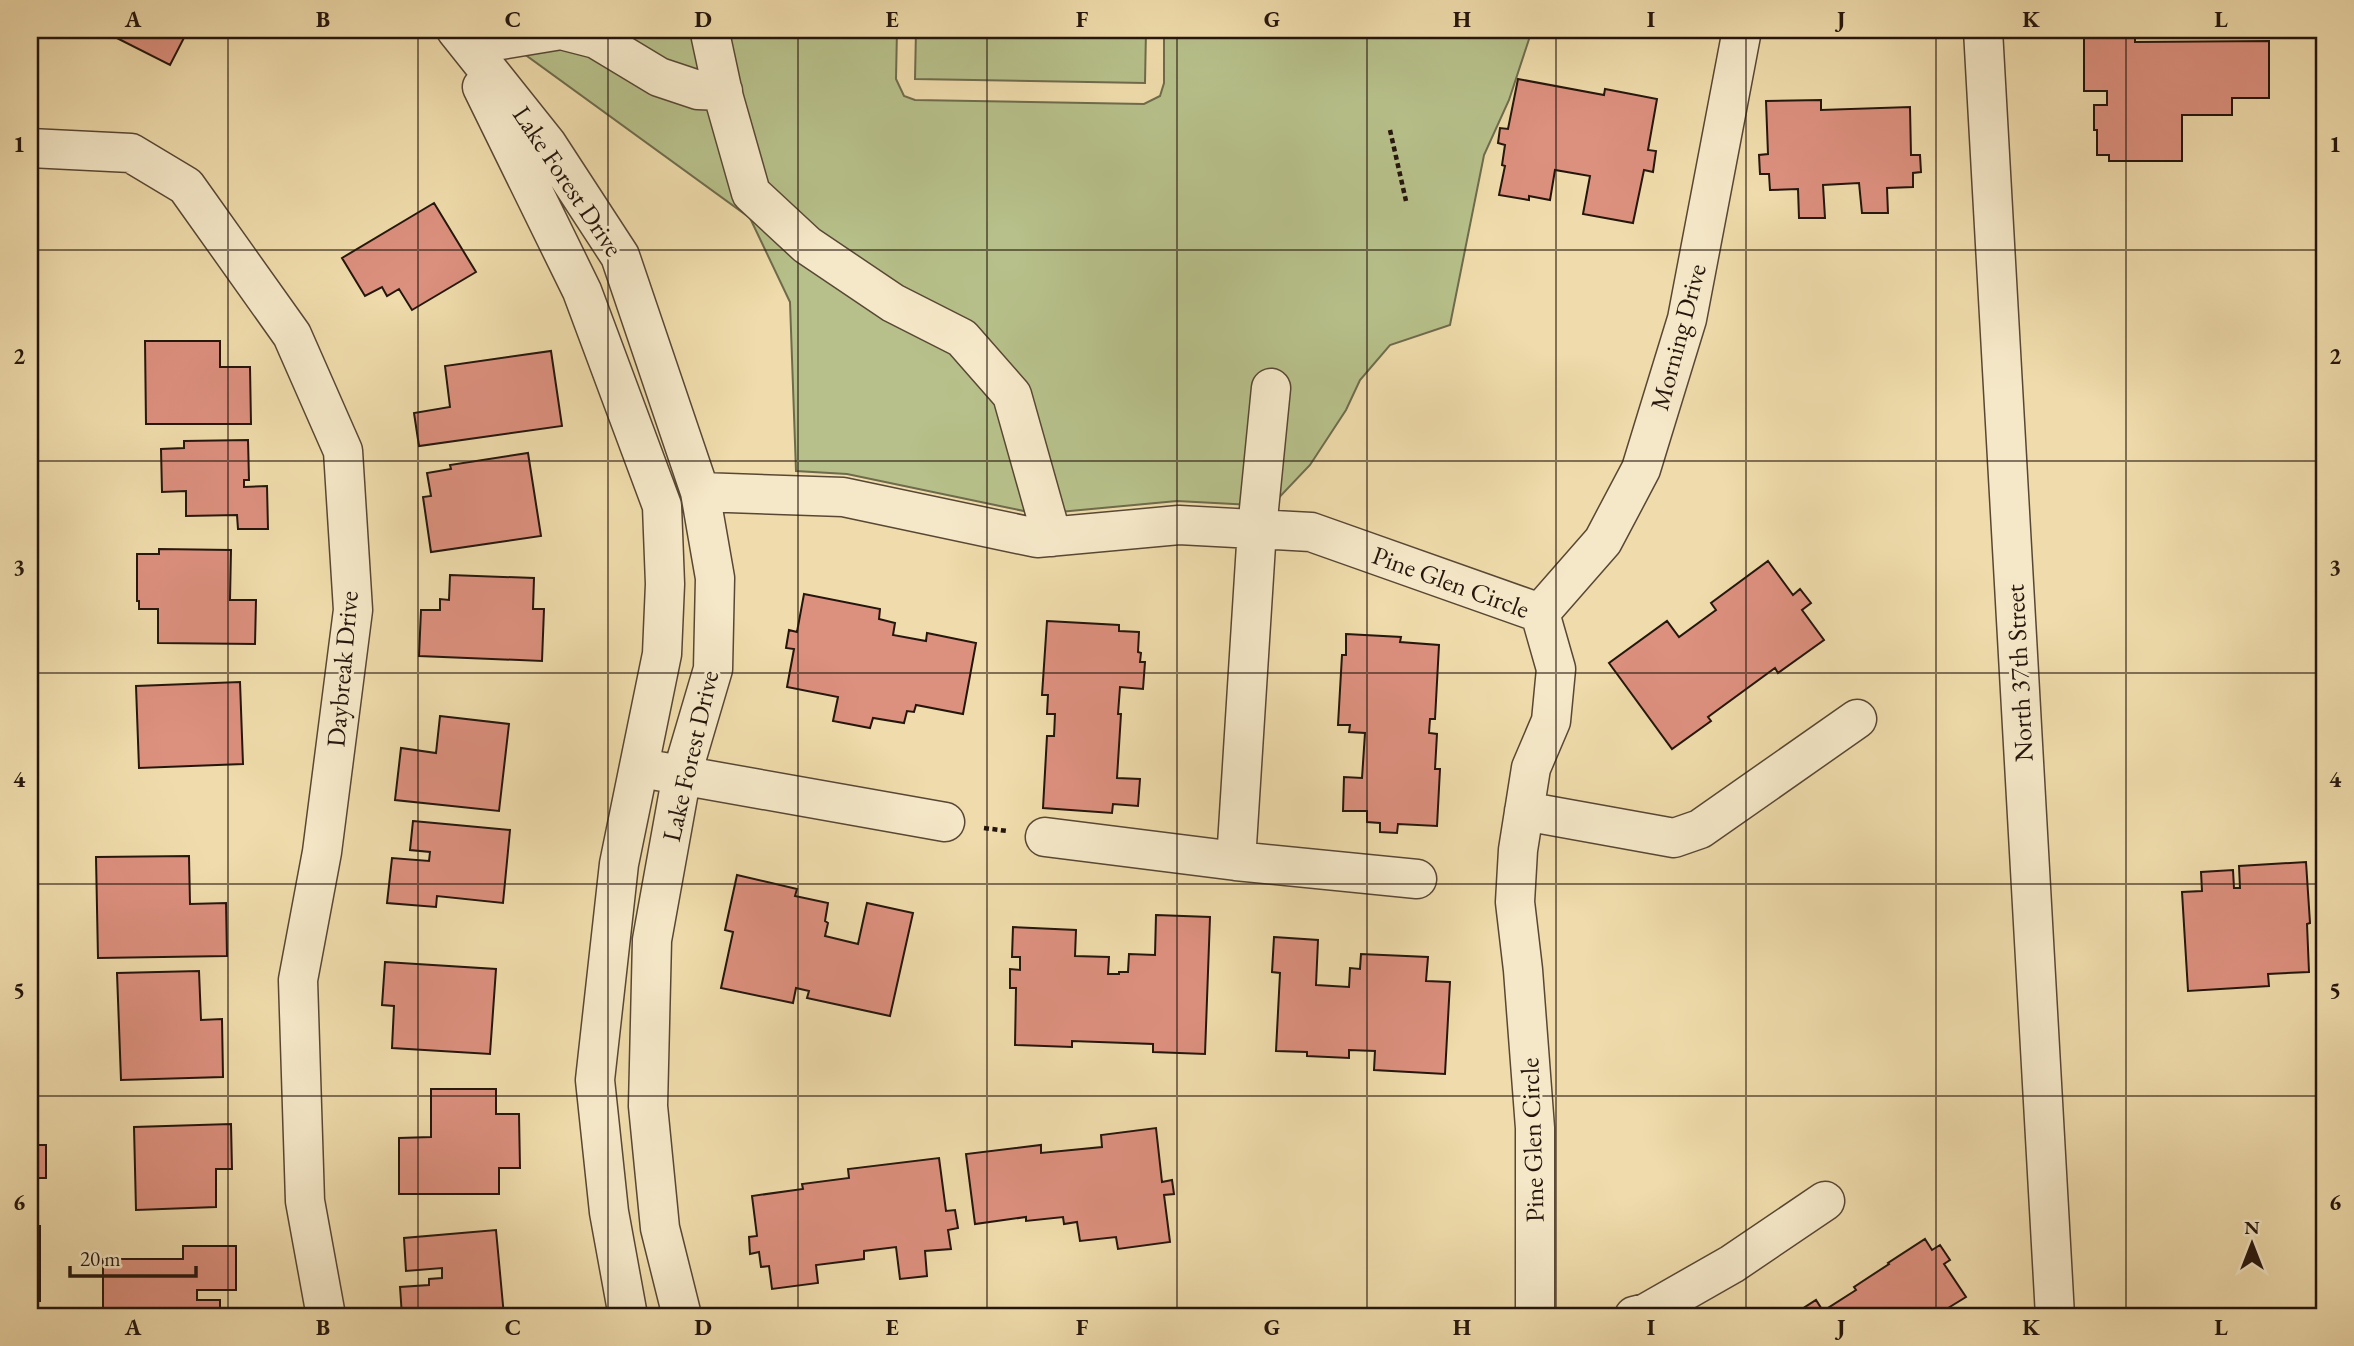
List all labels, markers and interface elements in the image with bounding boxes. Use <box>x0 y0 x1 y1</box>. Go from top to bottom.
text: A <box>124 4 142 34</box>
text: B <box>316 4 330 34</box>
text: C <box>505 4 521 34</box>
text: D <box>694 4 712 34</box>
text: E <box>885 4 899 34</box>
text: F <box>1076 4 1089 34</box>
text: G <box>1264 4 1280 34</box>
text: H <box>1453 4 1471 34</box>
text: I <box>1647 4 1655 34</box>
text: J <box>1835 4 1846 34</box>
text: K <box>2022 4 2040 34</box>
text: L <box>2214 4 2228 34</box>
street label: Lake Forest Drive <box>505 99 631 263</box>
text: 1 <box>13 129 25 159</box>
text: 1 <box>2329 129 2341 159</box>
street label: Morning Drive <box>1642 260 1714 414</box>
text: 2 <box>13 341 25 371</box>
text: 2 <box>2329 341 2341 371</box>
street label: Pine Glen Circle <box>1368 538 1534 626</box>
text: 3 <box>13 552 25 582</box>
text: 3 <box>2329 552 2341 582</box>
street label: North 37th Street <box>1997 583 2041 763</box>
street label: Daybreak Drive <box>318 590 366 748</box>
street label: Lake Forest Drive <box>654 667 726 845</box>
text: 4 <box>13 764 26 794</box>
text: 4 <box>2329 764 2342 794</box>
text: 5 <box>13 975 25 1005</box>
text: 5 <box>2329 975 2341 1005</box>
street label: Pine Glen Circle <box>1512 1057 1552 1223</box>
text: 6 <box>13 1187 25 1217</box>
text: 6 <box>2329 1187 2341 1217</box>
north arrow <box>2218 1210 2288 1280</box>
text: N <box>2244 1215 2260 1240</box>
scale bar <box>70 1234 196 1278</box>
text: 20 m <box>80 1245 121 1272</box>
text: A <box>124 1312 142 1342</box>
text: B <box>316 1312 330 1342</box>
text: C <box>505 1312 521 1342</box>
text: D <box>694 1312 712 1342</box>
text: E <box>885 1312 899 1342</box>
text: F <box>1076 1312 1089 1342</box>
text: G <box>1264 1312 1280 1342</box>
text: H <box>1453 1312 1471 1342</box>
text: I <box>1647 1312 1655 1342</box>
text: J <box>1835 1312 1846 1342</box>
text: K <box>2022 1312 2040 1342</box>
text: L <box>2214 1312 2228 1342</box>

